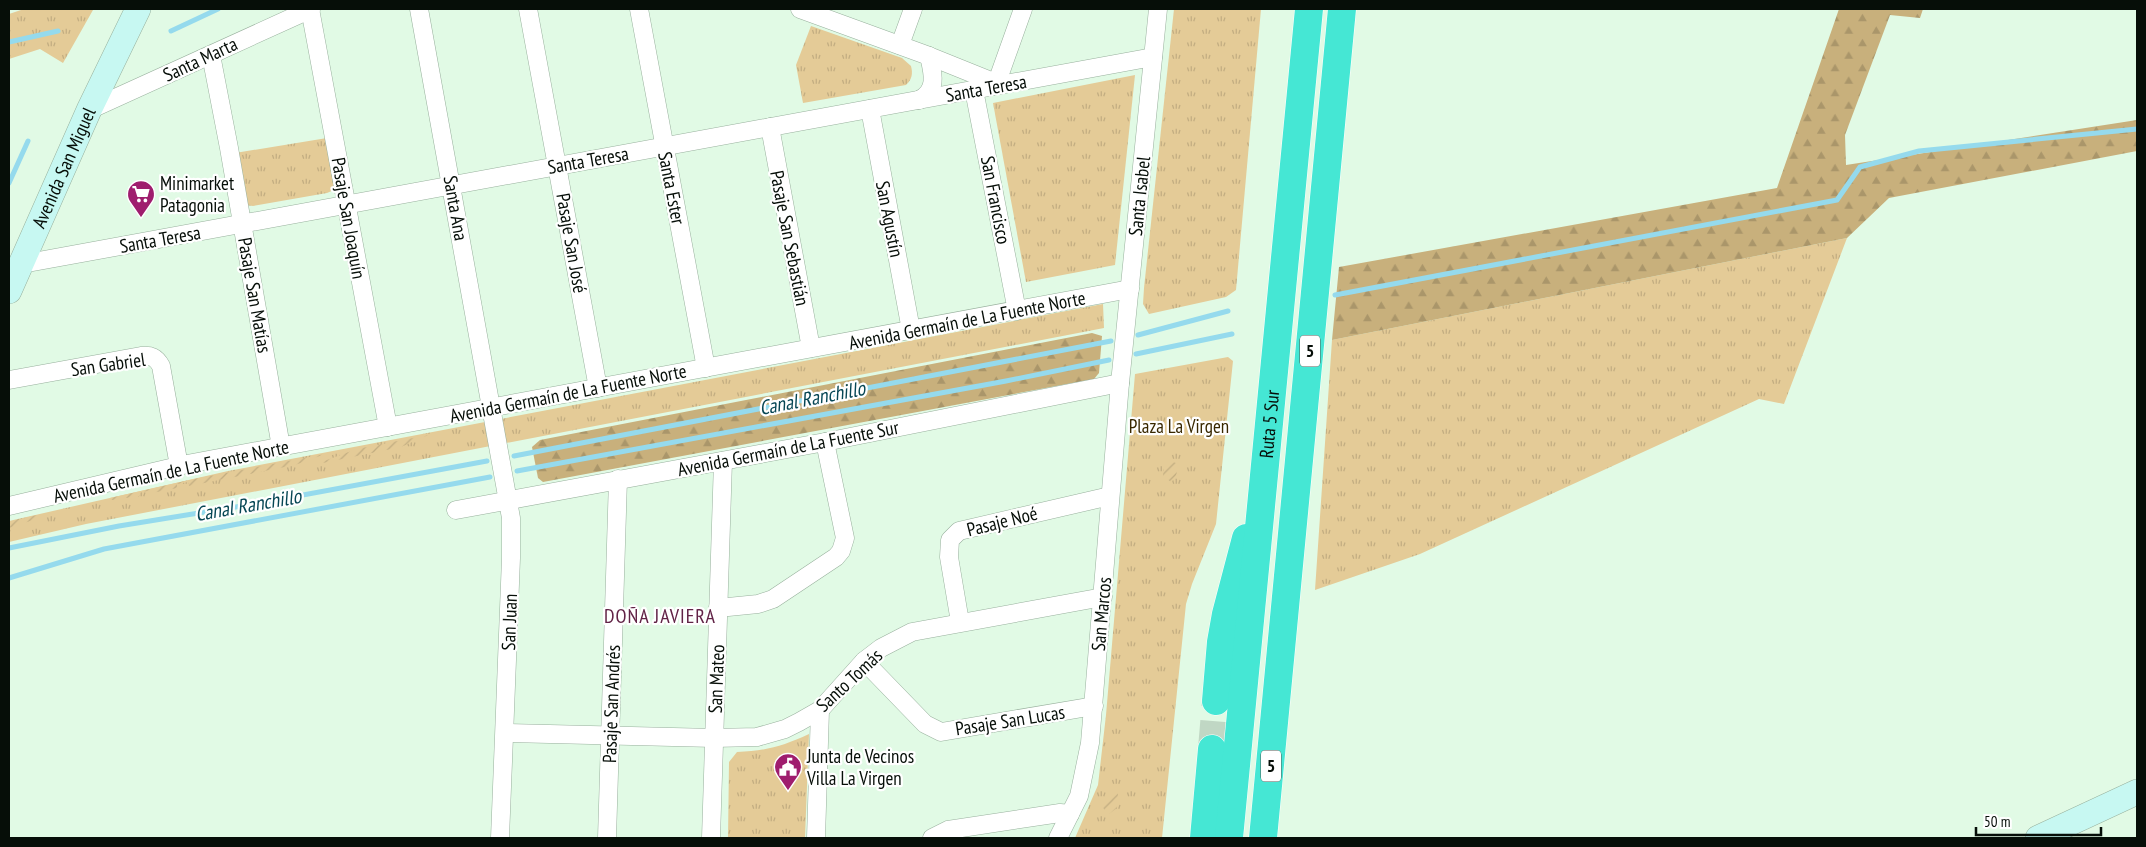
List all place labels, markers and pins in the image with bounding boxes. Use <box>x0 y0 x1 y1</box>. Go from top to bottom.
place label: Minimarket Patagonia <box>160 171 235 217</box>
supermarket icon: Minimarket Patagonia <box>126 179 156 218</box>
place label: Junta de Vecinos Villa La Virgen <box>806 744 914 790</box>
public building icon: Junta de Vecinos Villa La Virgen <box>773 752 803 791</box>

